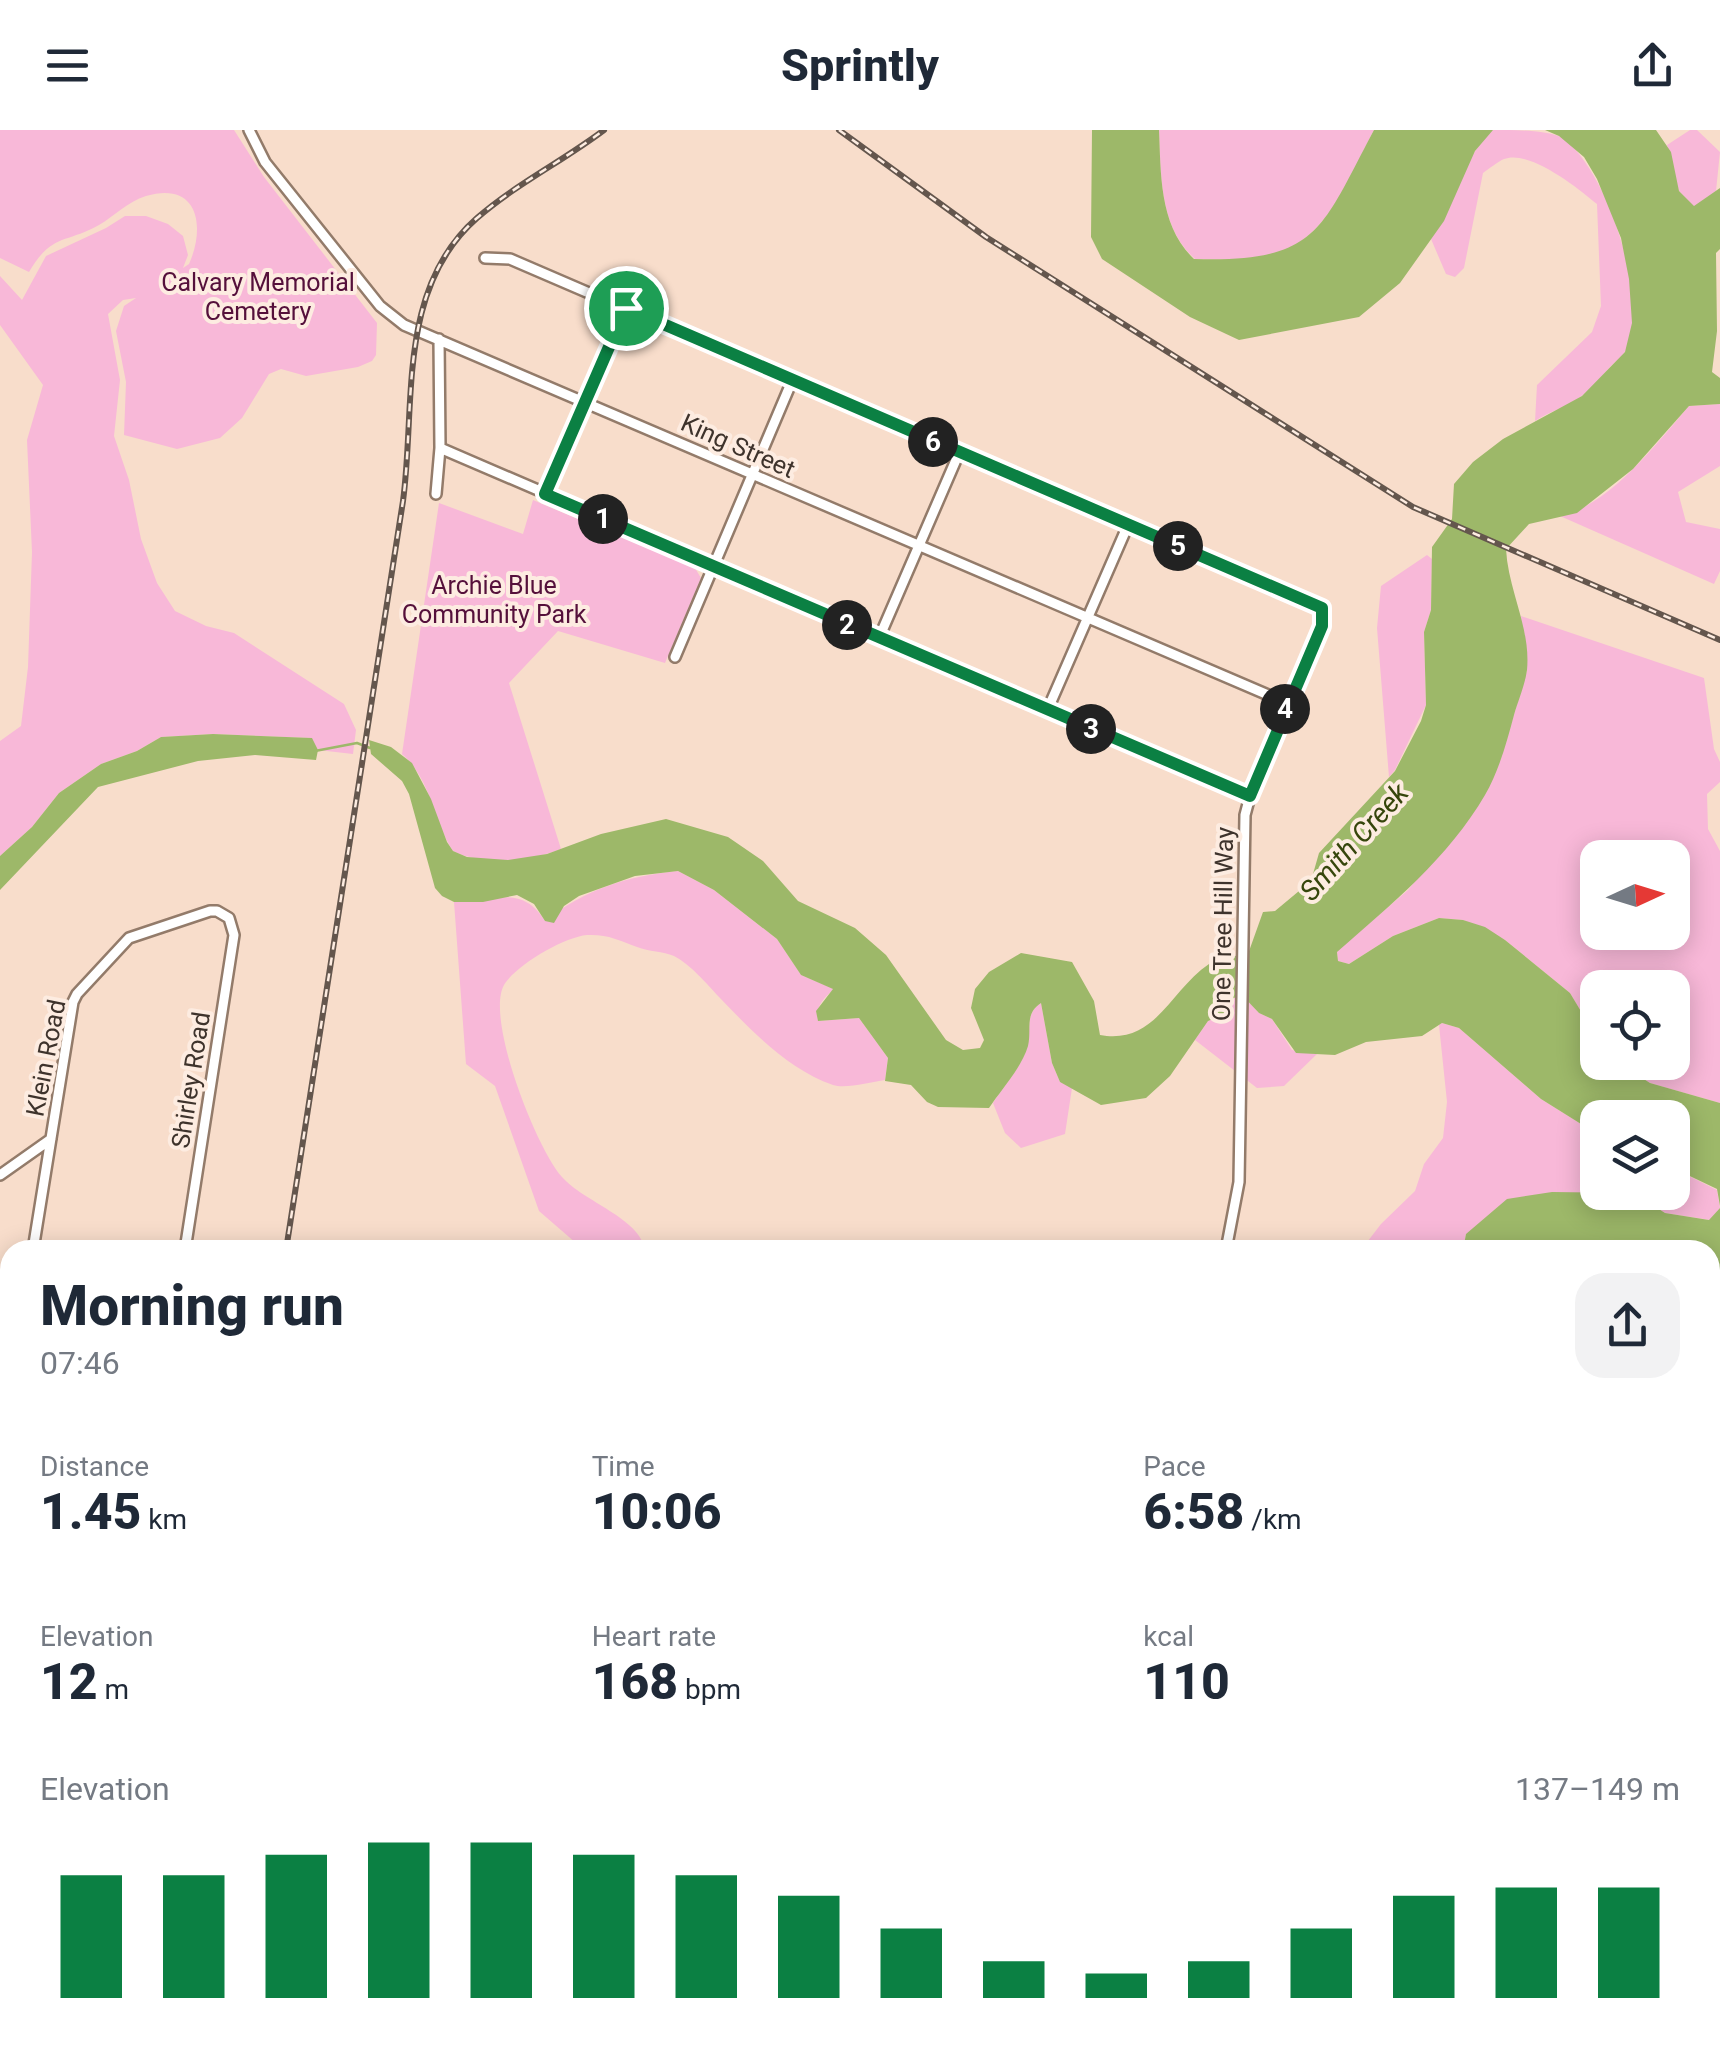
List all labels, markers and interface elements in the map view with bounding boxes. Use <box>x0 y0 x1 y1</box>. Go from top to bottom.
icon: menu <box>40 38 95 93</box>
icon: share <box>1625 38 1680 93</box>
text: Sprintly <box>781 39 939 92</box>
pin <box>584 266 669 351</box>
park label: Calvary Memorial Cemetery <box>161 268 355 326</box>
icon: arrive <box>599 281 654 336</box>
street label: King Street <box>676 408 800 484</box>
pin: 6 <box>908 417 958 467</box>
text: 6 <box>925 425 941 458</box>
pin: 1 <box>578 494 628 544</box>
text: 1 <box>595 502 611 535</box>
pin: 5 <box>1153 521 1203 571</box>
text: 5 <box>1170 529 1186 562</box>
park label: Archie Blue Community Park <box>402 571 587 629</box>
pin: 2 <box>822 600 872 650</box>
text: 2 <box>839 608 855 641</box>
pin: 4 <box>1260 684 1310 734</box>
text: 4 <box>1277 692 1293 725</box>
pin: 3 <box>1066 704 1116 754</box>
text: 3 <box>1083 712 1099 745</box>
water label: Smith Creek <box>1293 776 1416 907</box>
street label: One Tree Hill Way <box>1207 826 1239 1021</box>
north arrow <box>1580 840 1690 950</box>
map controls <box>1580 840 1690 1210</box>
button: locate <box>1580 970 1690 1080</box>
street label: Klein Road <box>20 997 72 1119</box>
street label: Shirley Road <box>166 1010 216 1150</box>
button: layers <box>1580 1100 1690 1210</box>
button: share <box>1575 1273 1680 1378</box>
text: Morning run <box>40 1274 344 1338</box>
text: 07:46 <box>40 1344 120 1382</box>
text: Distance <box>40 1450 149 1483</box>
text: Time <box>592 1450 655 1483</box>
text: Pace <box>1143 1450 1206 1483</box>
text: 1.45 <box>40 1483 141 1541</box>
text: 10:06 <box>592 1483 722 1541</box>
text: 6:58 <box>1143 1483 1244 1541</box>
text: km <box>141 1503 187 1536</box>
text: /km <box>1244 1503 1302 1536</box>
text: Elevation <box>40 1620 153 1653</box>
text: Heart rate <box>592 1620 716 1653</box>
text: kcal <box>1143 1620 1194 1653</box>
text: 12 <box>40 1653 98 1711</box>
text: 168 <box>592 1653 678 1711</box>
text: 110 <box>1143 1653 1230 1711</box>
text: m <box>98 1673 129 1706</box>
text: bpm <box>678 1673 741 1706</box>
text: Elevation <box>40 1770 170 1808</box>
text: 137–149 m <box>1515 1770 1680 1808</box>

